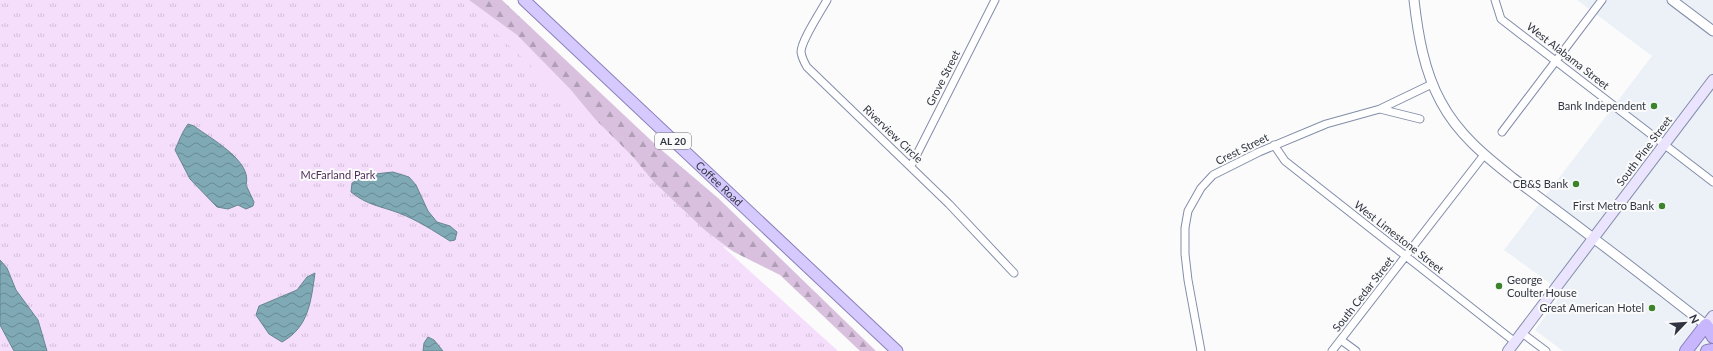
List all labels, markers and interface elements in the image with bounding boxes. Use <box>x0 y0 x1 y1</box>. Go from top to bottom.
street label: West Alabama Street <box>1524 19 1612 92</box>
street label: Grove Street <box>923 48 962 108</box>
place label: Bank Independent <box>1558 99 1646 112</box>
marker: Bank Independent <box>1649 101 1659 111</box>
street label: Riverview Circle <box>861 102 926 165</box>
street label: South Pine Street <box>1613 113 1674 188</box>
street label: Crest Street <box>1213 130 1270 167</box>
road number: AL 20 <box>655 133 691 149</box>
street label: Coffee Road <box>693 158 746 208</box>
park label: McFarland Park <box>301 168 376 181</box>
place label: CB&S Bank <box>1513 177 1568 190</box>
marker: CB&S Bank <box>1571 179 1581 189</box>
street label: West Limestone Street <box>1352 198 1447 276</box>
place label: First Metro Bank <box>1573 199 1654 212</box>
marker: First Metro Bank <box>1657 201 1667 211</box>
street label: South Cedar Street <box>1329 254 1396 334</box>
place label: George Coulter House <box>1507 273 1577 299</box>
marker: George Coulter House <box>1494 281 1504 291</box>
place label: Great American Hotel <box>1539 301 1644 314</box>
marker: Great American Hotel <box>1647 303 1657 313</box>
north arrow <box>1665 303 1705 343</box>
text: N <box>1687 312 1702 325</box>

